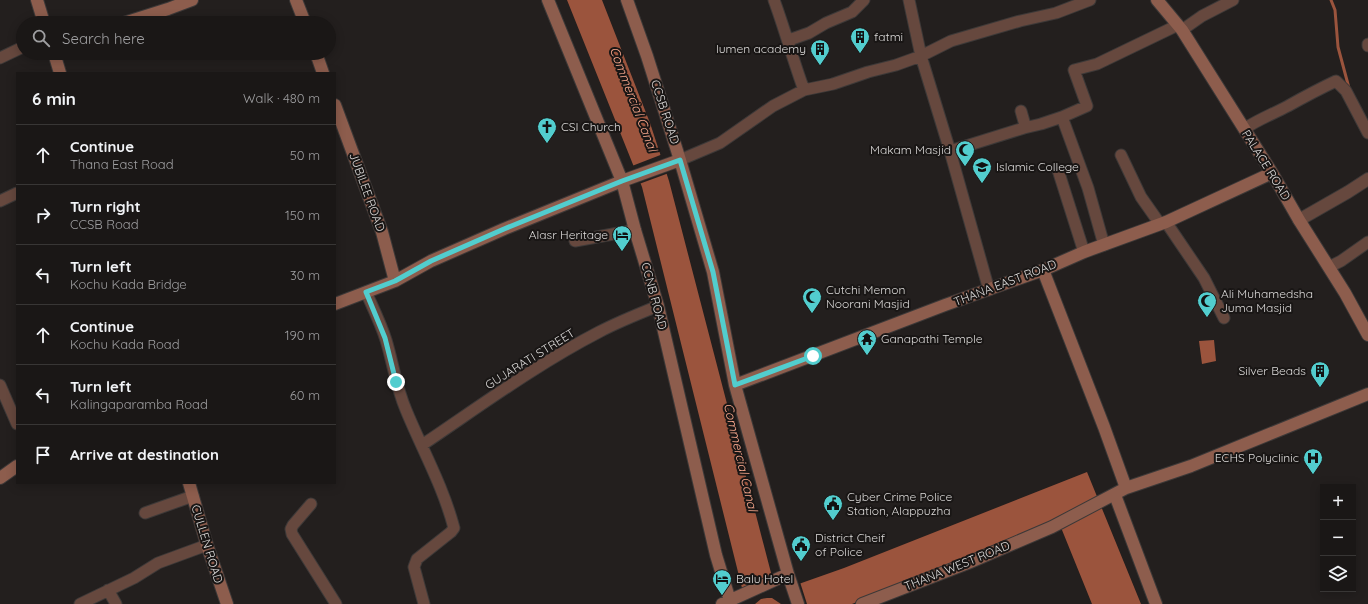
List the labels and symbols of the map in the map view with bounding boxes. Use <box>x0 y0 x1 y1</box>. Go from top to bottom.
building icon: fatmi <box>849 26 871 54</box>
place label: fatmi <box>874 29 903 44</box>
building icon: lumen academy <box>809 38 831 66</box>
place label: lumen academy <box>716 41 806 56</box>
water label: Commercial Canal <box>607 44 662 155</box>
street label: CCSB ROAD <box>648 78 683 146</box>
church icon: CSI Church <box>536 116 558 144</box>
place label: CSI Church <box>561 119 621 134</box>
street label: PALACE ROAD <box>1239 127 1294 203</box>
mosque icon: Makam Masjid <box>954 139 976 167</box>
place label: Makam Masjid <box>870 142 951 157</box>
street label: JUBILEE ROAD <box>346 150 389 234</box>
school or university icon: Islamic College <box>971 156 993 184</box>
place label: Islamic College <box>996 159 1079 174</box>
hotel icon: Alasr Heritage <box>611 224 633 252</box>
place label: Alasr Heritage <box>529 227 608 242</box>
street label: THANA EAST ROAD <box>951 256 1059 309</box>
street label: CCNB ROAD <box>638 261 671 331</box>
place label: Cutchi Memon Noorani Masjid <box>826 282 910 311</box>
mosque icon: Cutchi Memon Noorani Masjid <box>801 286 823 314</box>
place label: Ali Muhamedsha Juma Masjid <box>1221 286 1313 315</box>
mosque icon: Ali Muhamedsha Juma Masjid <box>1196 290 1218 318</box>
street label: GUJARATI STREET <box>482 325 577 392</box>
temple icon: Ganapathi Temple <box>856 328 878 356</box>
place label: Ganapathi Temple <box>881 331 983 346</box>
route start <box>804 347 822 365</box>
building icon: Silver Beads <box>1309 360 1331 388</box>
place label: Silver Beads <box>1238 363 1306 378</box>
route end <box>387 373 405 391</box>
water label: Commercial Canal <box>721 401 762 515</box>
hospital icon: ECHS Polyclinic <box>1302 447 1324 475</box>
place label: ECHS Polyclinic <box>1215 450 1299 465</box>
place label: Cyber Crime Police Station, Alappuzha <box>847 489 952 518</box>
public building icon: Cyber Crime Police Station, Alappuzha <box>822 493 844 521</box>
street label: CULLEN ROAD <box>188 503 227 585</box>
place label: District Cheif of Police <box>815 530 886 559</box>
public building icon: District Cheif of Police <box>790 534 812 562</box>
street label: THANA WEST ROAD <box>902 537 1012 594</box>
hotel icon: Balu Hotel <box>711 568 733 596</box>
place label: Balu Hotel <box>736 571 793 586</box>

